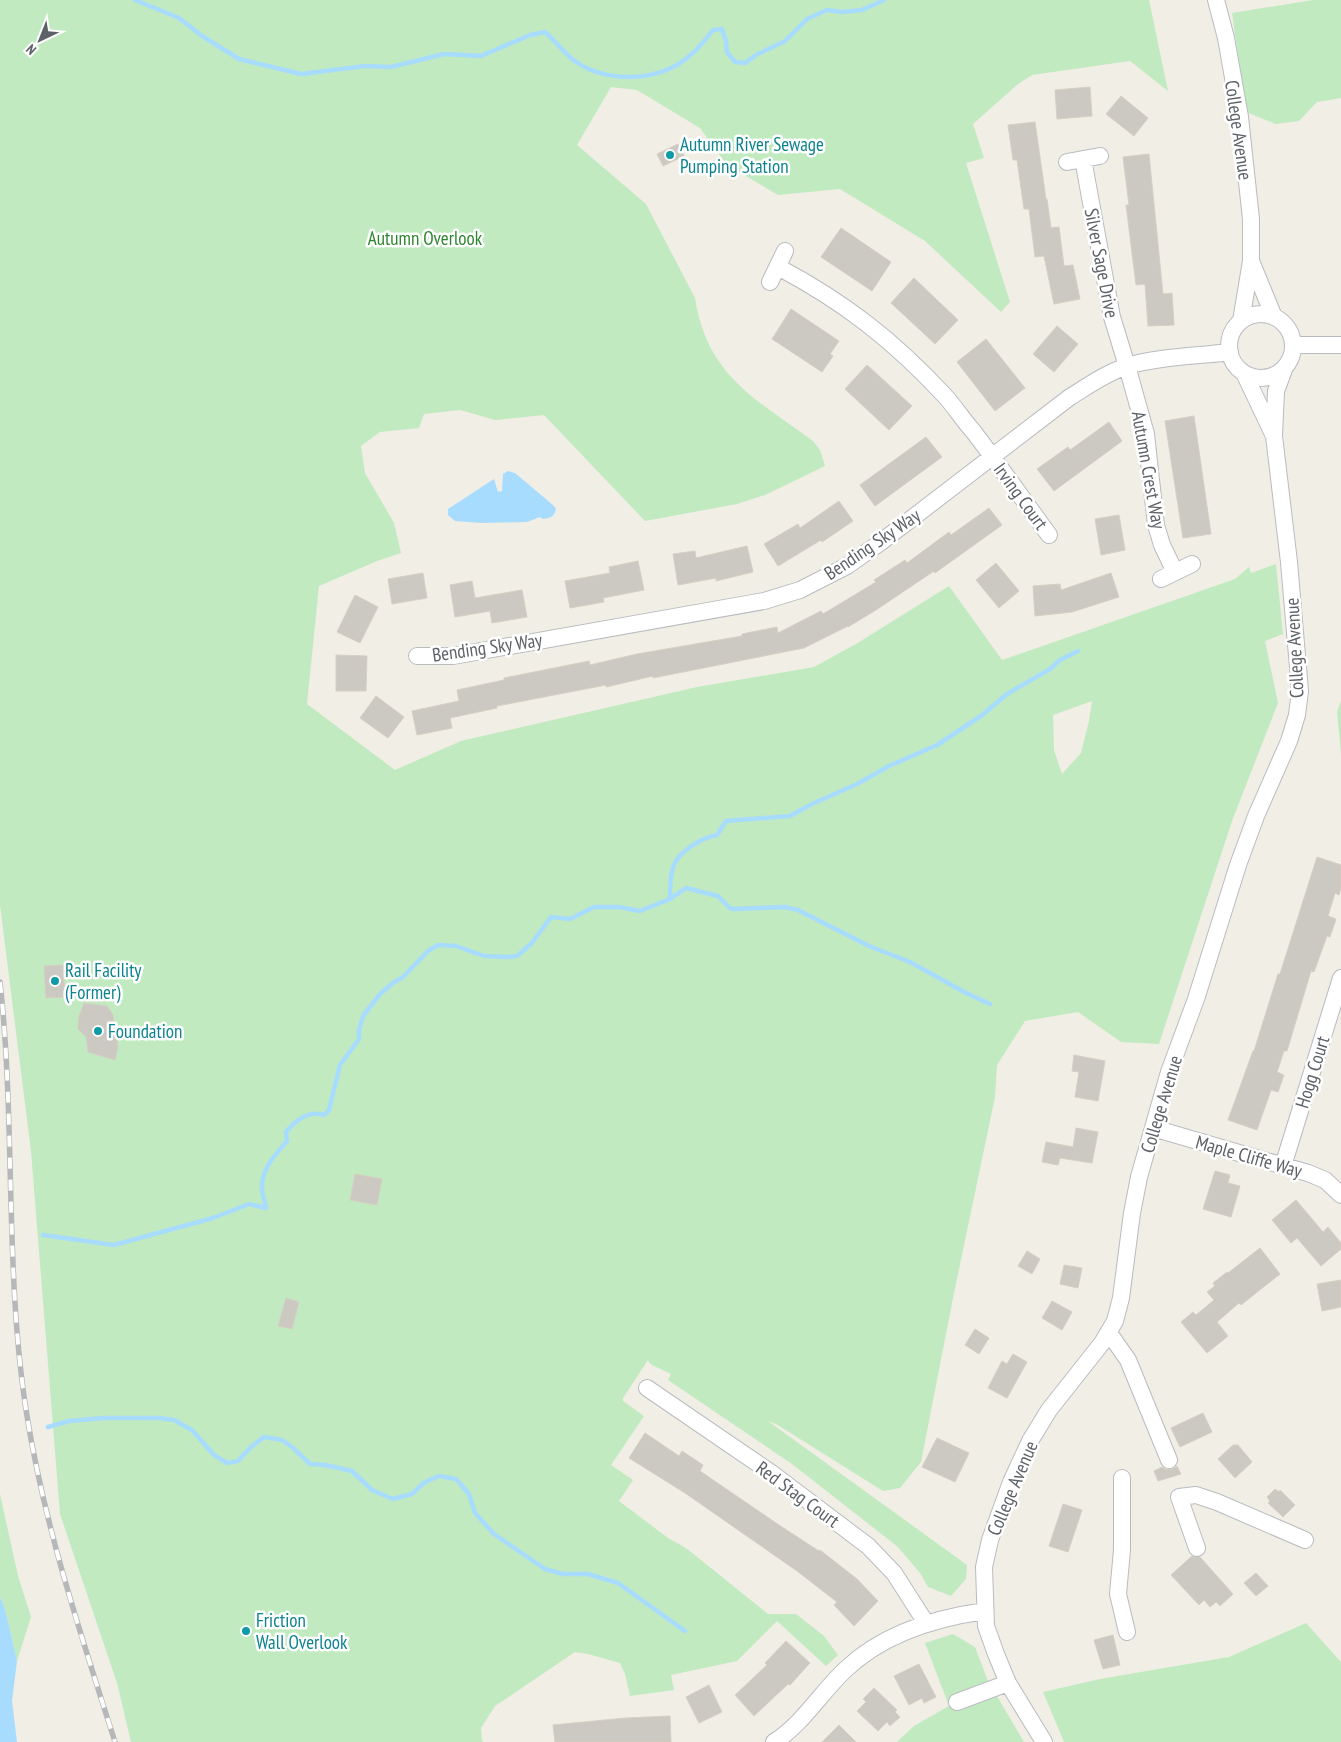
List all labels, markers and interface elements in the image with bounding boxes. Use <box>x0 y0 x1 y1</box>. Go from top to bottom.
north arrow <box>15 15 65 65</box>
text: N <box>22 40 40 59</box>
street label: College Avenue <box>1220 79 1258 182</box>
place label: Autumn River Sewage Pumping Station <box>680 132 824 178</box>
marker: Autumn River Sewage Pumping Station <box>664 149 676 161</box>
street label: Silver Sage Drive <box>1080 206 1124 320</box>
park label: Autumn Overlook <box>368 226 483 250</box>
street label: Autumn Crest Way <box>1127 409 1171 532</box>
street label: Irving Court <box>989 458 1054 535</box>
street label: Bending Sky Way <box>819 503 925 585</box>
street label: College Avenue <box>1279 597 1309 699</box>
street label: Bending Sky Way <box>430 627 544 667</box>
place label: Rail Facility (Former) <box>65 958 142 1004</box>
marker: Rail Facility (Former) <box>49 975 61 987</box>
place label: Foundation <box>108 1019 182 1043</box>
marker: Foundation <box>92 1025 104 1037</box>
street label: Hogg Court <box>1290 1032 1335 1111</box>
street label: College Avenue <box>1135 1052 1187 1156</box>
street label: Maple Cliffe Way <box>1193 1129 1306 1183</box>
street label: College Avenue <box>981 1437 1043 1539</box>
street label: Red Stag Court <box>752 1456 845 1533</box>
place label: Friction Wall Overlook <box>256 1608 348 1654</box>
marker: Friction Wall Overlook <box>240 1625 252 1637</box>

